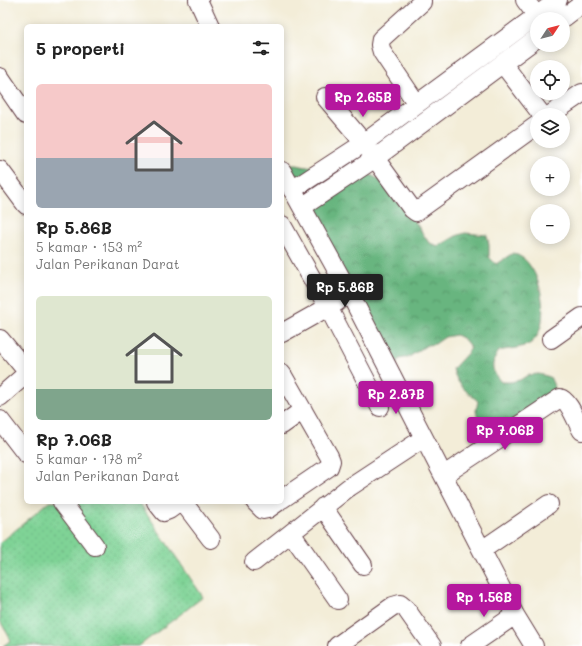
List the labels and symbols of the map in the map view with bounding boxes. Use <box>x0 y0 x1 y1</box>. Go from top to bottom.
north arrow <box>530 12 570 52</box>
pin: Rp 2.65B <box>322 84 404 118</box>
pin: Rp 5.86B <box>304 274 386 308</box>
pin: Rp 2.87B <box>355 381 437 415</box>
pin: Rp 7.06B <box>464 417 546 451</box>
pin: Rp 1.56B <box>443 584 525 618</box>

